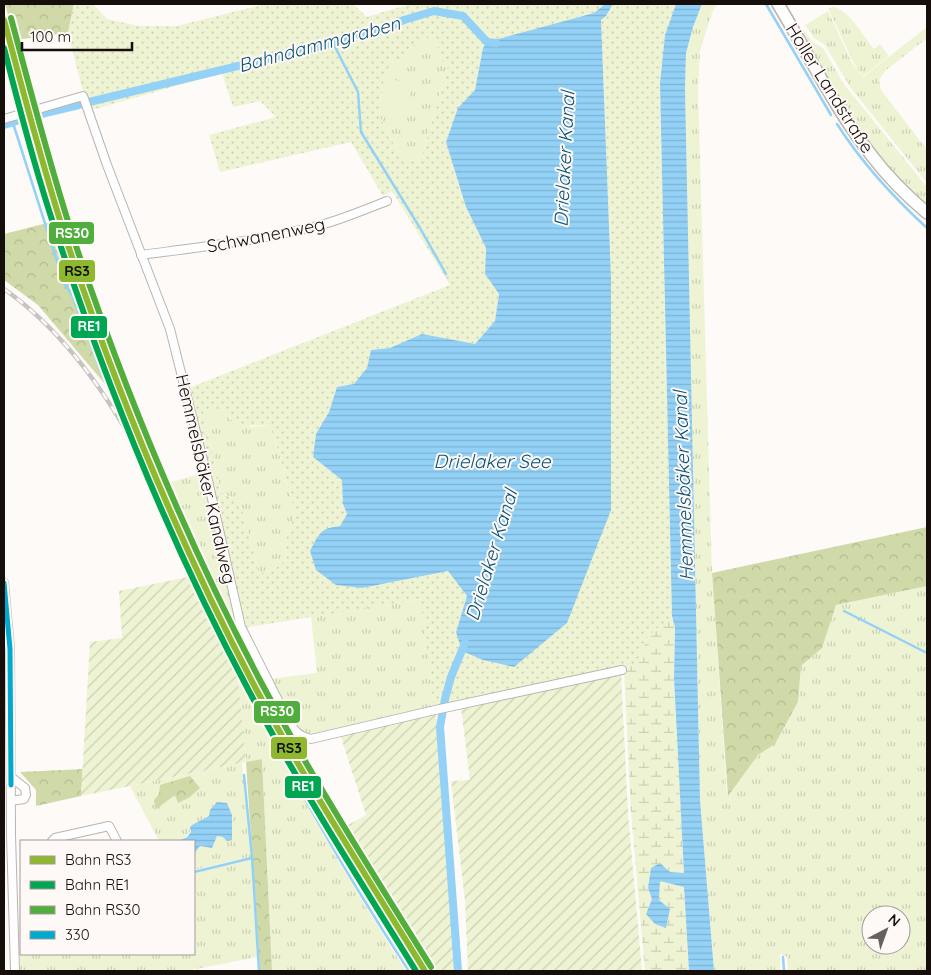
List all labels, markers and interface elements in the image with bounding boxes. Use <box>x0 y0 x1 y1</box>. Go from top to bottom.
water label: Bahndammgraben <box>235 11 404 77</box>
street label: Holler Landstraße <box>781 19 879 157</box>
scale bar <box>22 20 132 52</box>
text: 100 m <box>30 27 71 46</box>
water label: Drielaker Kanal <box>548 88 580 227</box>
street label: Schwanenweg <box>205 212 327 258</box>
line badge: RS30 <box>48 221 95 245</box>
text: RS30 <box>55 224 89 242</box>
line badge: RS3 <box>58 259 96 283</box>
text: RS3 <box>64 262 90 280</box>
line badge: RE1 <box>70 315 108 339</box>
text: RE1 <box>77 317 101 335</box>
street label: Hemmelsbäker Kanalweg <box>171 372 241 586</box>
water label: Hemmelsbäker Kanal <box>668 388 698 582</box>
water label: Drielaker See <box>434 449 552 473</box>
water label: Drielaker Kanal <box>460 484 523 623</box>
line badge: RS30 <box>253 700 301 724</box>
text: RS30 <box>260 702 294 720</box>
line badge: RS3 <box>270 736 308 760</box>
text: RS3 <box>276 739 302 757</box>
line badge: RE1 <box>284 775 322 799</box>
text: RE1 <box>291 777 315 795</box>
legend <box>20 840 195 955</box>
text: Bahn RS3 <box>65 850 132 869</box>
text: Bahn RE1 <box>65 875 129 894</box>
text: Bahn RS30 <box>65 900 140 919</box>
north arrow <box>861 905 911 955</box>
text: N <box>885 910 904 930</box>
text: 330 <box>65 925 90 944</box>

